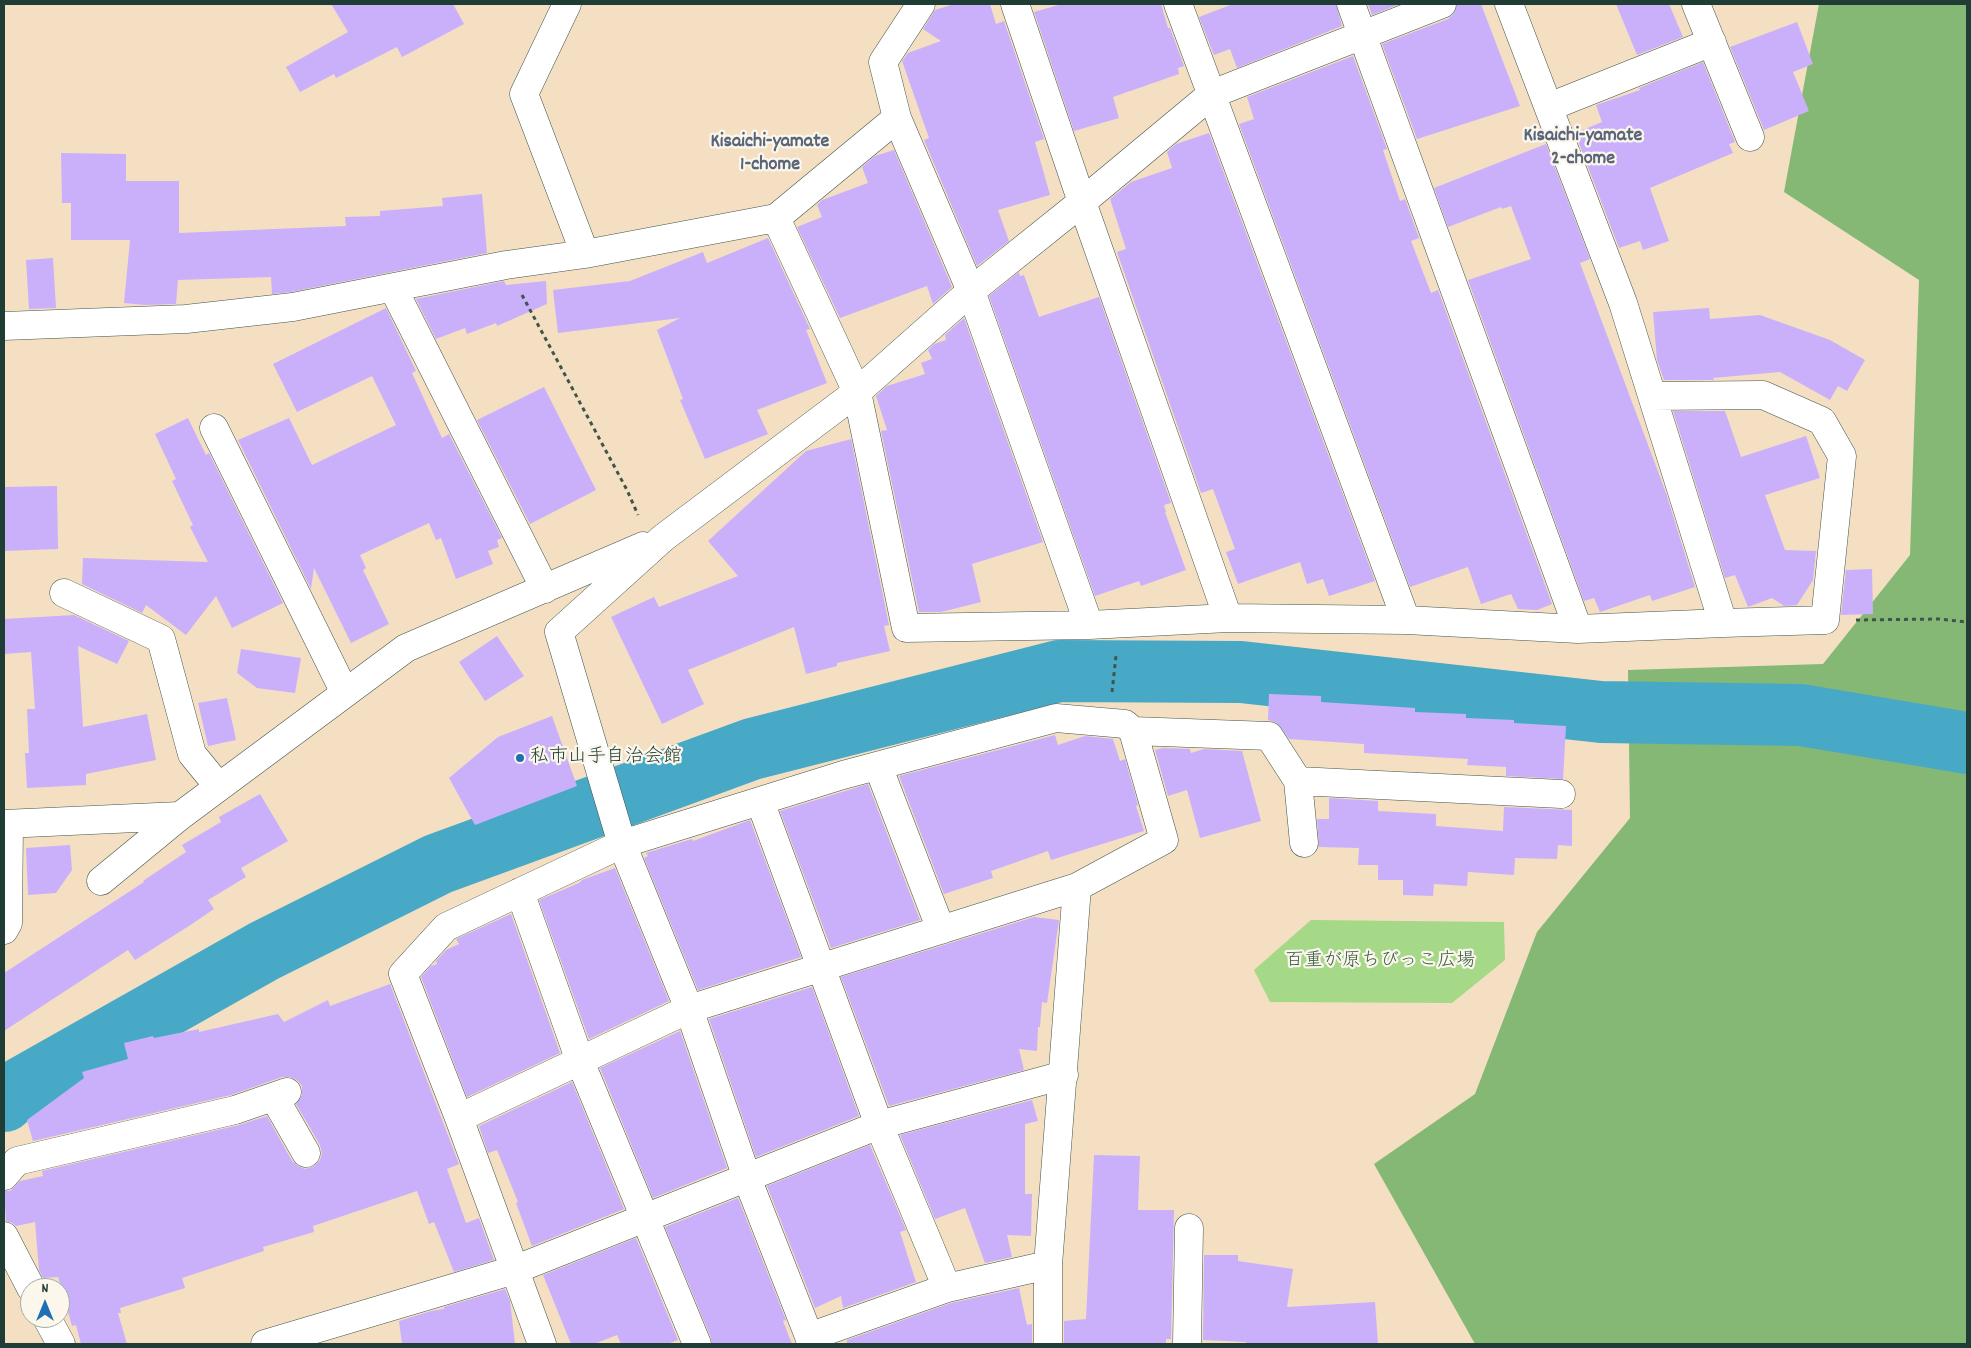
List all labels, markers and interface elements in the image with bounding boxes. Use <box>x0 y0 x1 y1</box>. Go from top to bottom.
district label: Kisaichi-yamate 2-chome <box>1524 125 1642 172</box>
district label: Kisaichi-yamate 1-chome <box>711 131 829 178</box>
place label: 私市山手自治会館 <box>530 747 682 769</box>
marker: 私市山手自治会館 <box>514 752 526 764</box>
park label: 百重が原ちびっこ広場 <box>1285 951 1475 973</box>
north arrow <box>20 1278 70 1328</box>
text: N <box>42 1279 48 1299</box>

